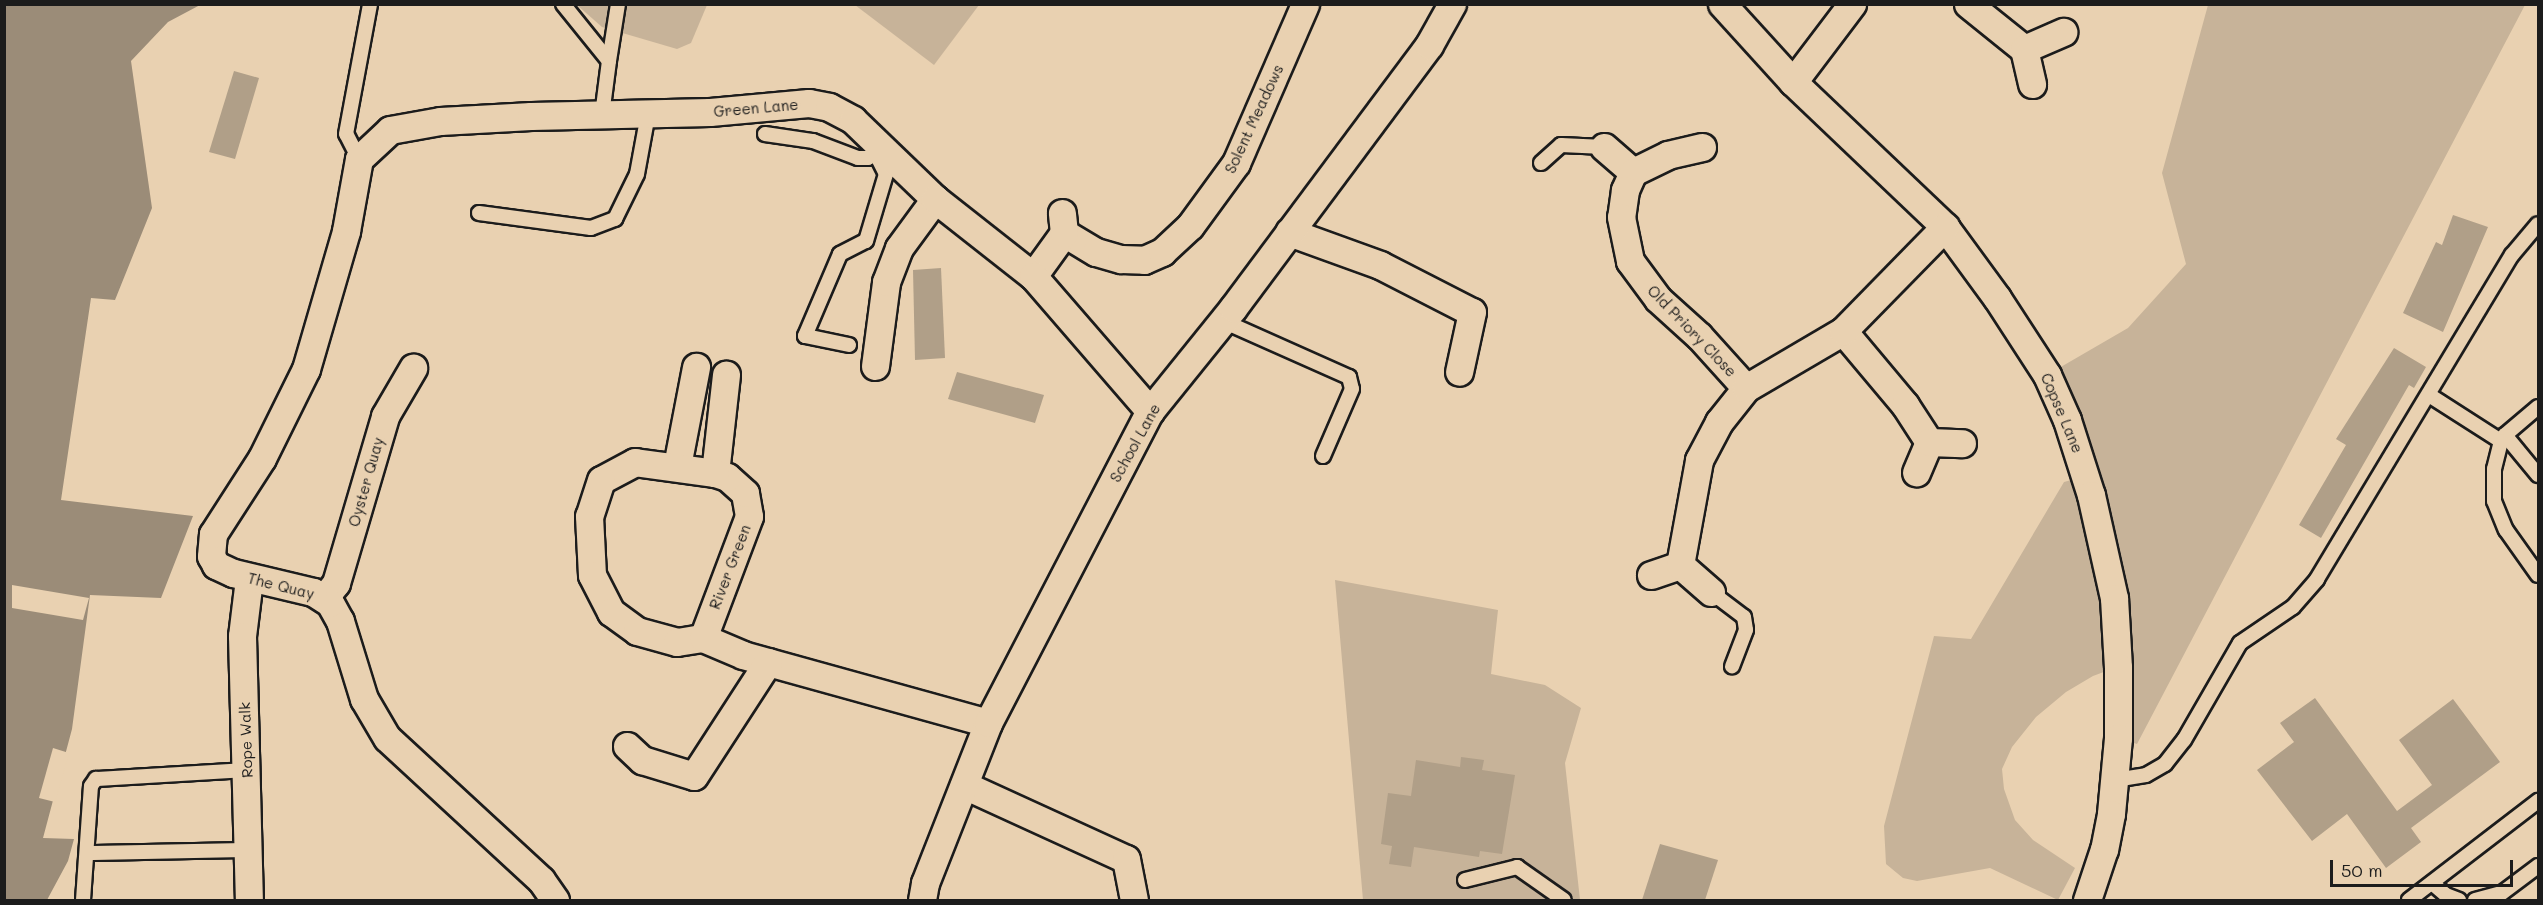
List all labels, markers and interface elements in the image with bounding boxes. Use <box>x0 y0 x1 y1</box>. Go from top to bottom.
street label: Solent Meadows <box>1221 62 1287 176</box>
street label: Green Lane <box>713 95 799 121</box>
street label: Old Priory Close <box>1644 282 1740 380</box>
street label: Copse Lane <box>2037 370 2087 456</box>
street label: School Lane <box>1106 401 1164 485</box>
street label: Oyster Quay <box>345 435 387 529</box>
street label: River Green <box>706 522 754 612</box>
street label: The Quay <box>246 569 316 603</box>
street label: Rope Walk <box>236 702 256 778</box>
scale bar <box>2333 848 2516 886</box>
text: 50 m <box>2341 858 2383 882</box>

